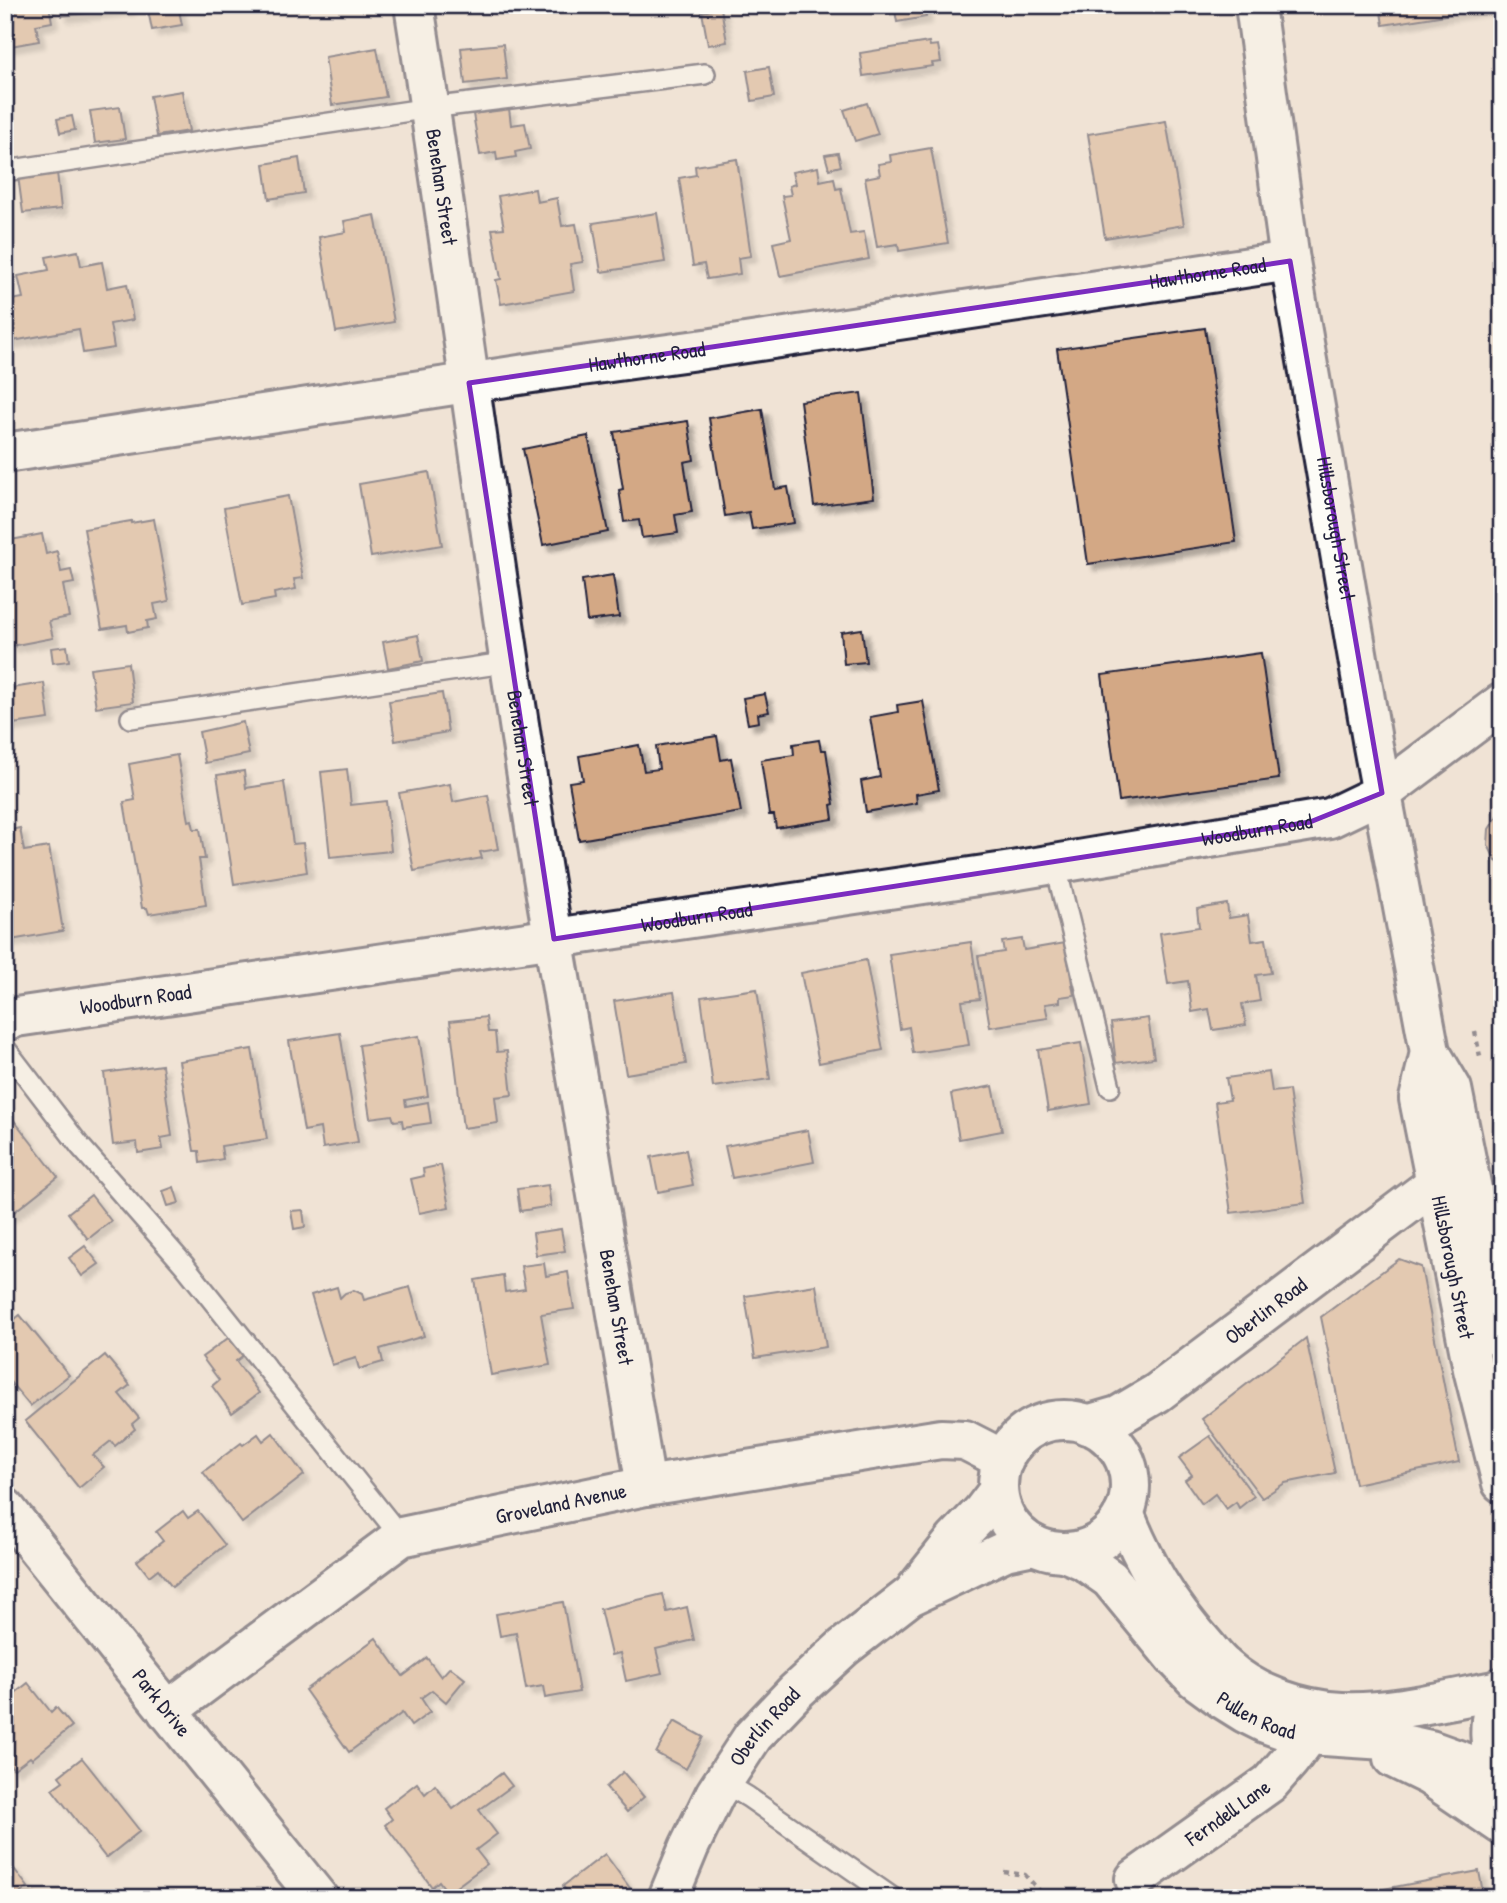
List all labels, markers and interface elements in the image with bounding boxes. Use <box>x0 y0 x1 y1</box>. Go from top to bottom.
street label: Benehan Street <box>419 127 465 248</box>
street label: Hawthorne Road <box>1147 250 1268 296</box>
street label: Hawthorne Road <box>587 334 707 379</box>
street label: Hillsborough Street <box>1310 454 1363 604</box>
street label: Benehan Street <box>500 688 547 809</box>
street label: Woodburn Road <box>1199 806 1314 853</box>
street label: Woodburn Road <box>639 894 754 939</box>
street label: Woodburn Road <box>78 976 193 1021</box>
street label: Hillsborough Street <box>1425 1193 1482 1342</box>
street label: Benehan Street <box>593 1247 641 1368</box>
street label: Oberlin Road <box>1219 1270 1313 1351</box>
street label: Groveland Avenue <box>493 1475 629 1531</box>
street label: Park Drive <box>126 1663 198 1743</box>
street label: Oberlin Road <box>722 1680 806 1772</box>
street label: Pullen Road <box>1211 1684 1298 1746</box>
street label: Ferndell Lane <box>1178 1772 1276 1853</box>

